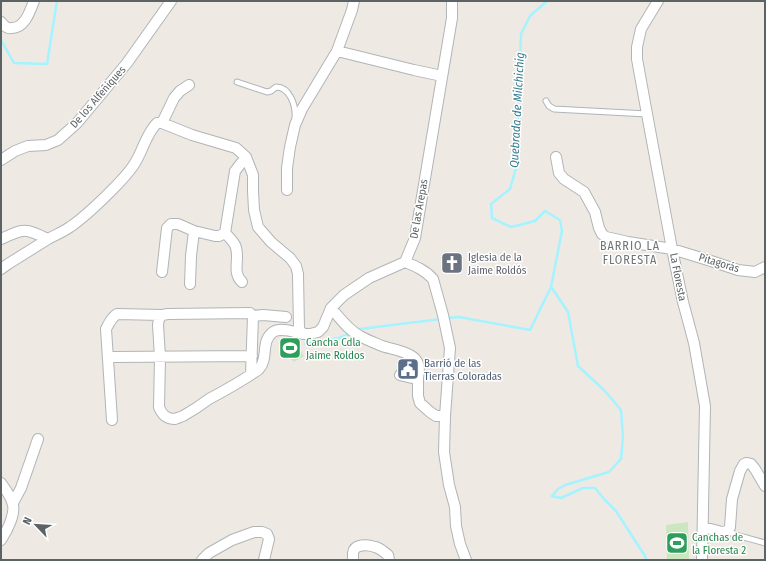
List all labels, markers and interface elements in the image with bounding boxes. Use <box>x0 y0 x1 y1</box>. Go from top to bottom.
water label: Quebrada de Milchichig <box>507 52 527 168</box>
street label: De los Alfeñiques <box>67 63 129 131</box>
street label: De las Arepas <box>407 178 431 240</box>
district label: BARRIO LA FLORESTA <box>600 239 660 267</box>
church icon: Iglesia de la Jaime Roldós <box>439 250 465 276</box>
place label: Iglesia de la Jaime Roldós <box>468 251 527 277</box>
street label: Pitagorás <box>697 251 741 275</box>
street label: La Floresta <box>667 252 689 302</box>
sports icon: Cancha Cdla Jaime Roldos <box>277 335 303 361</box>
place label: Cancha Cdla Jaime Roldos <box>306 336 365 362</box>
public building icon: Barrió de las Tierras Coloradas <box>395 356 421 382</box>
place label: Barrió de las Tierras Coloradas <box>424 357 502 383</box>
north arrow <box>16 505 56 545</box>
text: N <box>20 515 35 527</box>
sports icon: Canchas de la Floresta 2 <box>664 530 690 556</box>
place label: Canchas de la Floresta 2 <box>692 531 746 557</box>

